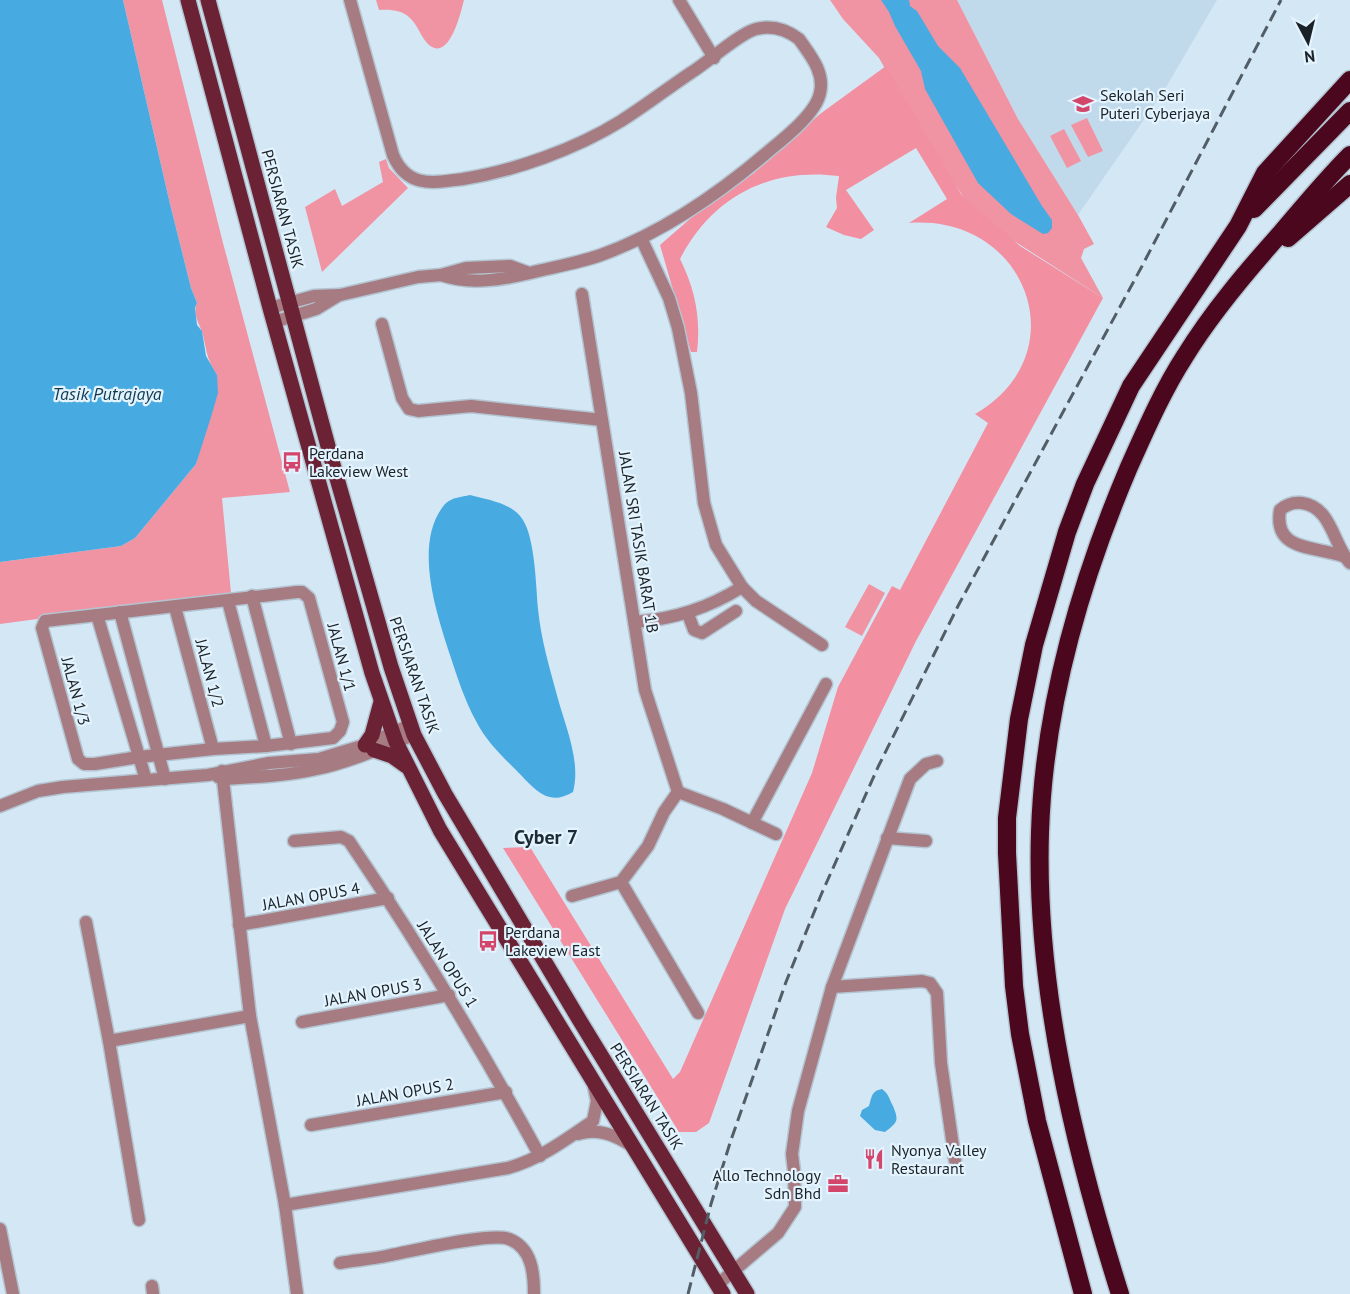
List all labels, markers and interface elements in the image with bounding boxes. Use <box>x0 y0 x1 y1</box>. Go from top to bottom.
north arrow <box>1278 12 1338 72</box>
text: N <box>1303 46 1316 67</box>
place label: Sekolah Seri Puteri Cyberjaya <box>1100 85 1210 123</box>
school or university icon: Sekolah Seri Puteri Cyberjaya <box>1071 92 1095 116</box>
street label: PERSIARAN TASIK <box>257 147 309 271</box>
water label: Tasik Putrajaya <box>52 382 162 405</box>
place label: Perdana Lakeview West <box>309 443 409 481</box>
street label: JALAN SRI TASIK BARAT 1B <box>615 449 663 634</box>
bus stop icon: Perdana Lakeview West <box>280 450 304 474</box>
street label: PERSIARAN TASIK <box>386 614 444 736</box>
street label: JALAN 1/1 <box>323 620 361 693</box>
street label: JALAN 1/2 <box>191 636 229 709</box>
street label: JALAN 1/3 <box>57 654 95 727</box>
district label: Cyber 7 <box>514 824 578 850</box>
street label: JALAN OPUS 4 <box>260 878 362 915</box>
street label: JALAN OPUS 1 <box>413 916 483 1011</box>
place label: Perdana Lakeview East <box>505 922 601 960</box>
bus stop icon: Perdana Lakeview East <box>476 929 500 953</box>
street label: JALAN OPUS 3 <box>322 974 423 1011</box>
street label: PERSIARAN TASIK <box>606 1039 688 1154</box>
street label: JALAN OPUS 2 <box>354 1074 455 1111</box>
place label: Nyonya Valley Restaurant <box>891 1140 987 1178</box>
restaurant icon: Nyonya Valley Restaurant <box>862 1147 886 1171</box>
place label: Allo Technology Sdn Bhd <box>713 1165 822 1203</box>
office icon: Allo Technology Sdn Bhd <box>826 1172 850 1196</box>

